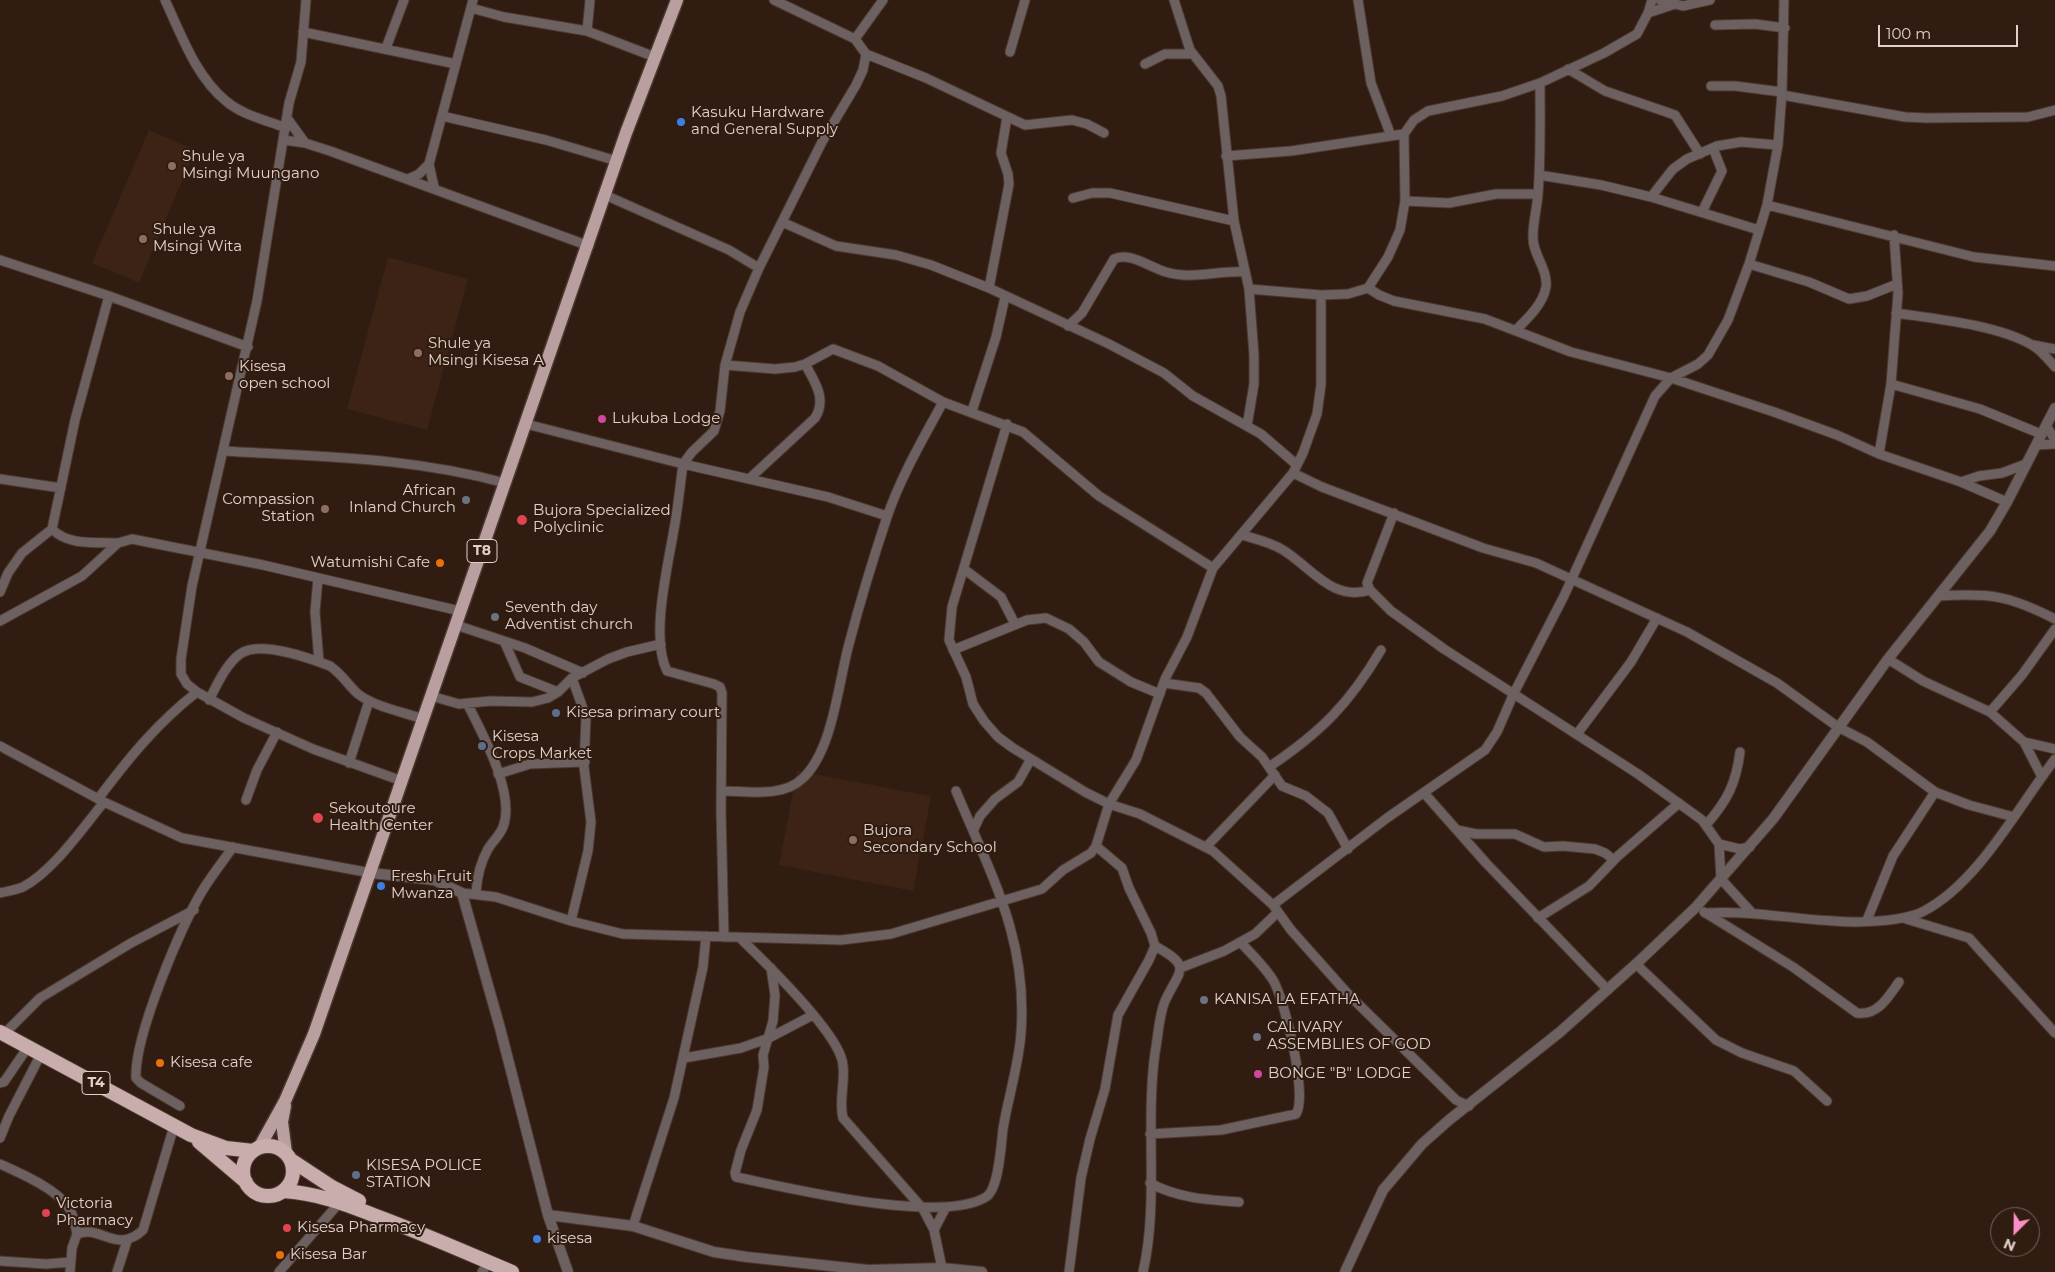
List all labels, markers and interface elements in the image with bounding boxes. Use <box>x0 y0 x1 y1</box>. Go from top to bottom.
scale bar <box>1880 15 2020 47</box>
text: 100 m <box>1886 24 1931 43</box>
place label: Kasuku Hardware and General Supply <box>691 104 838 139</box>
marker: Kasuku Hardware and General Supply <box>675 116 687 128</box>
place label: Shule ya Msingi Muungano <box>182 148 319 183</box>
marker: Shule ya Msingi Muungano <box>166 160 178 172</box>
place label: Shule ya Msingi Wita <box>153 221 242 256</box>
marker: Shule ya Msingi Wita <box>137 233 149 245</box>
place label: Shule ya Msingi Kisesa A <box>428 335 544 370</box>
marker: Shule ya Msingi Kisesa A <box>412 347 424 359</box>
place label: Kisesa open school <box>239 358 330 393</box>
marker: Kisesa open school <box>223 370 235 382</box>
place label: Lukuba Lodge <box>612 410 720 428</box>
marker: Lukuba Lodge <box>596 413 608 425</box>
place label: African Inland Church <box>349 482 456 517</box>
place label: Compassion Station <box>222 491 315 526</box>
marker: African Inland Church <box>460 494 472 506</box>
place label: Bujora Specialized Polyclinic <box>533 502 671 537</box>
marker: Compassion Station <box>319 503 331 515</box>
marker: Bujora Specialized Polyclinic <box>515 513 529 527</box>
road number: T8 <box>467 540 497 562</box>
place label: Watumishi Cafe <box>310 554 430 572</box>
marker: Watumishi Cafe <box>434 557 446 569</box>
place label: Seventh day Adventist church <box>505 599 633 634</box>
marker: Seventh day Adventist church <box>489 611 501 623</box>
place label: Kisesa primary court <box>566 704 720 722</box>
marker: Kisesa primary court <box>550 707 562 719</box>
place label: Kisesa Crops Market <box>492 728 592 763</box>
marker: Kisesa Crops Market <box>476 740 488 752</box>
place label: Sekoutoure Health Center <box>329 800 433 835</box>
marker: Sekoutoure Health Center <box>311 811 325 825</box>
place label: Bujora Secondary School <box>863 822 997 857</box>
marker: Bujora Secondary School <box>847 834 859 846</box>
place label: Fresh Fruit Mwanza <box>391 868 472 903</box>
marker: Fresh Fruit Mwanza <box>375 880 387 892</box>
place label: KANISA LA EFATHA <box>1214 991 1360 1009</box>
marker: KANISA LA EFATHA <box>1198 994 1210 1006</box>
place label: CALIVARY ASSEMBLIES OF GOD <box>1267 1019 1431 1054</box>
marker: CALIVARY ASSEMBLIES OF GOD <box>1251 1031 1263 1043</box>
place label: Kisesa cafe <box>170 1054 252 1072</box>
marker: Kisesa cafe <box>154 1057 166 1069</box>
place label: BONGE "B" LODGE <box>1268 1065 1411 1083</box>
marker: BONGE "B" LODGE <box>1252 1068 1264 1080</box>
road number: T4 <box>82 1072 110 1094</box>
place label: KISESA POLICE STATION <box>366 1157 482 1192</box>
marker: KISESA POLICE STATION <box>350 1169 362 1181</box>
place label: Victoria Pharmacy <box>56 1195 133 1230</box>
marker: Victoria Pharmacy <box>40 1207 52 1219</box>
north arrow <box>1990 1207 2040 1257</box>
place label: Kisesa Pharmacy <box>297 1219 425 1237</box>
marker: Kisesa Pharmacy <box>281 1222 293 1234</box>
place label: kisesa <box>547 1230 593 1248</box>
marker: kisesa <box>531 1233 543 1245</box>
text: N <box>2001 1234 2018 1255</box>
place label: Kisesa Bar <box>290 1246 367 1264</box>
marker: Kisesa Bar <box>274 1249 286 1261</box>

